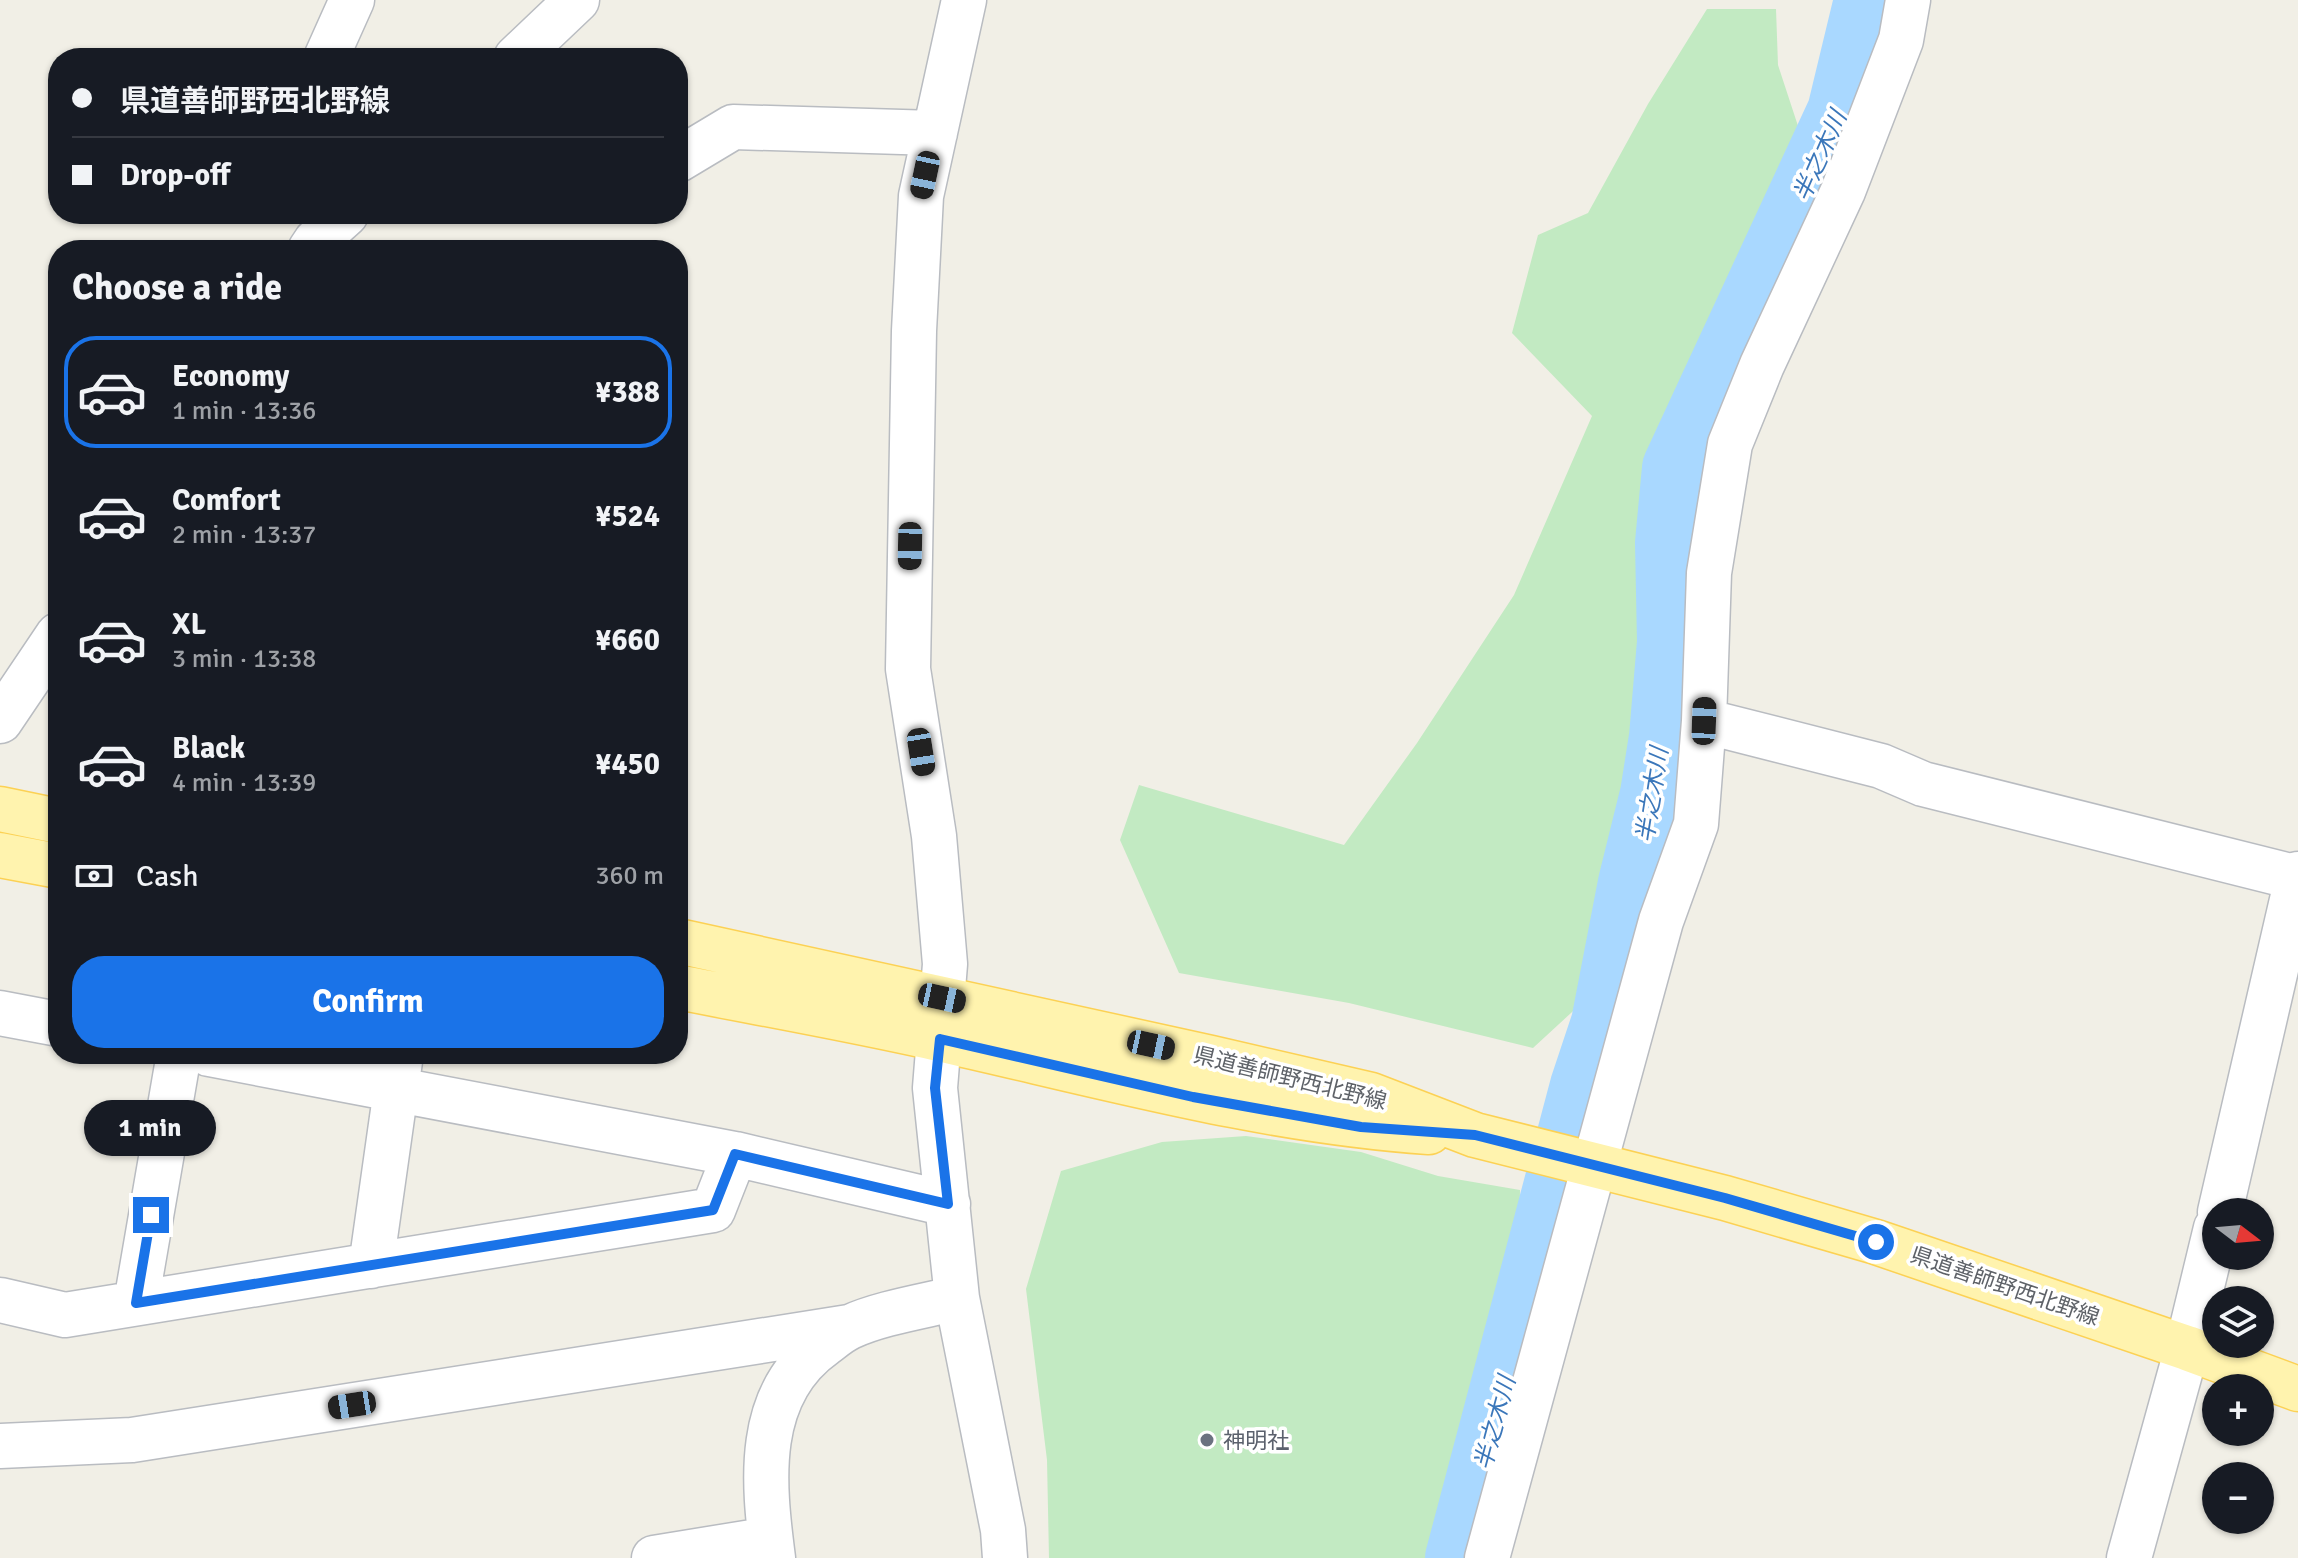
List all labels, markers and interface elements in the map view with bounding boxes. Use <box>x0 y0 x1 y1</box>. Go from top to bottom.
text: 県道善師野西北野線 <box>120 83 390 120</box>
water label: 半之木川 <box>1787 103 1854 206</box>
car <box>908 149 942 201</box>
text: Drop-off <box>120 157 230 194</box>
text: Choose a ride <box>72 265 282 310</box>
icon: car <box>76 356 148 428</box>
text: Economy <box>172 358 289 395</box>
text: ¥388 <box>595 374 660 411</box>
text: 1 min · 13:36 <box>172 395 316 427</box>
icon: car <box>76 480 148 552</box>
text: Comfort <box>172 482 281 519</box>
text: ¥524 <box>595 498 660 535</box>
text: 2 min · 13:37 <box>172 519 316 551</box>
car <box>898 522 922 570</box>
icon: car <box>76 604 148 676</box>
text: XL <box>172 606 206 643</box>
text: ¥660 <box>595 622 660 659</box>
text: 3 min · 13:38 <box>172 643 316 675</box>
car <box>1691 697 1717 745</box>
car <box>905 726 937 778</box>
icon: car <box>76 728 148 800</box>
text: Black <box>172 730 245 767</box>
water label: 半之木川 <box>1630 742 1675 845</box>
text: ¥450 <box>595 746 660 783</box>
text: 4 min · 13:39 <box>172 767 316 799</box>
icon: cash <box>72 854 116 898</box>
text: Cash <box>136 858 199 895</box>
text: 360 m <box>595 860 664 892</box>
button: Confirm <box>72 956 664 1048</box>
car <box>916 981 968 1015</box>
car <box>1125 1028 1177 1062</box>
street label: 県道善師野西北野線 <box>1191 1041 1389 1115</box>
callout: 1 min <box>85 1099 217 1155</box>
text: 1 min <box>119 1112 181 1144</box>
route end <box>133 1197 169 1233</box>
north arrow <box>2202 1198 2274 1270</box>
map controls <box>2202 1198 2274 1534</box>
route start <box>1858 1224 1894 1260</box>
street label: 県道善師野西北野線 <box>1907 1241 2103 1331</box>
button: layers <box>2202 1286 2274 1358</box>
water label: 半之木川 <box>1468 1370 1523 1473</box>
button: + <box>2202 1374 2274 1446</box>
car <box>326 1389 378 1421</box>
place label: 神明社 <box>1223 1427 1289 1454</box>
marker: 神明社 <box>1198 1431 1216 1449</box>
button: − <box>2202 1462 2274 1534</box>

